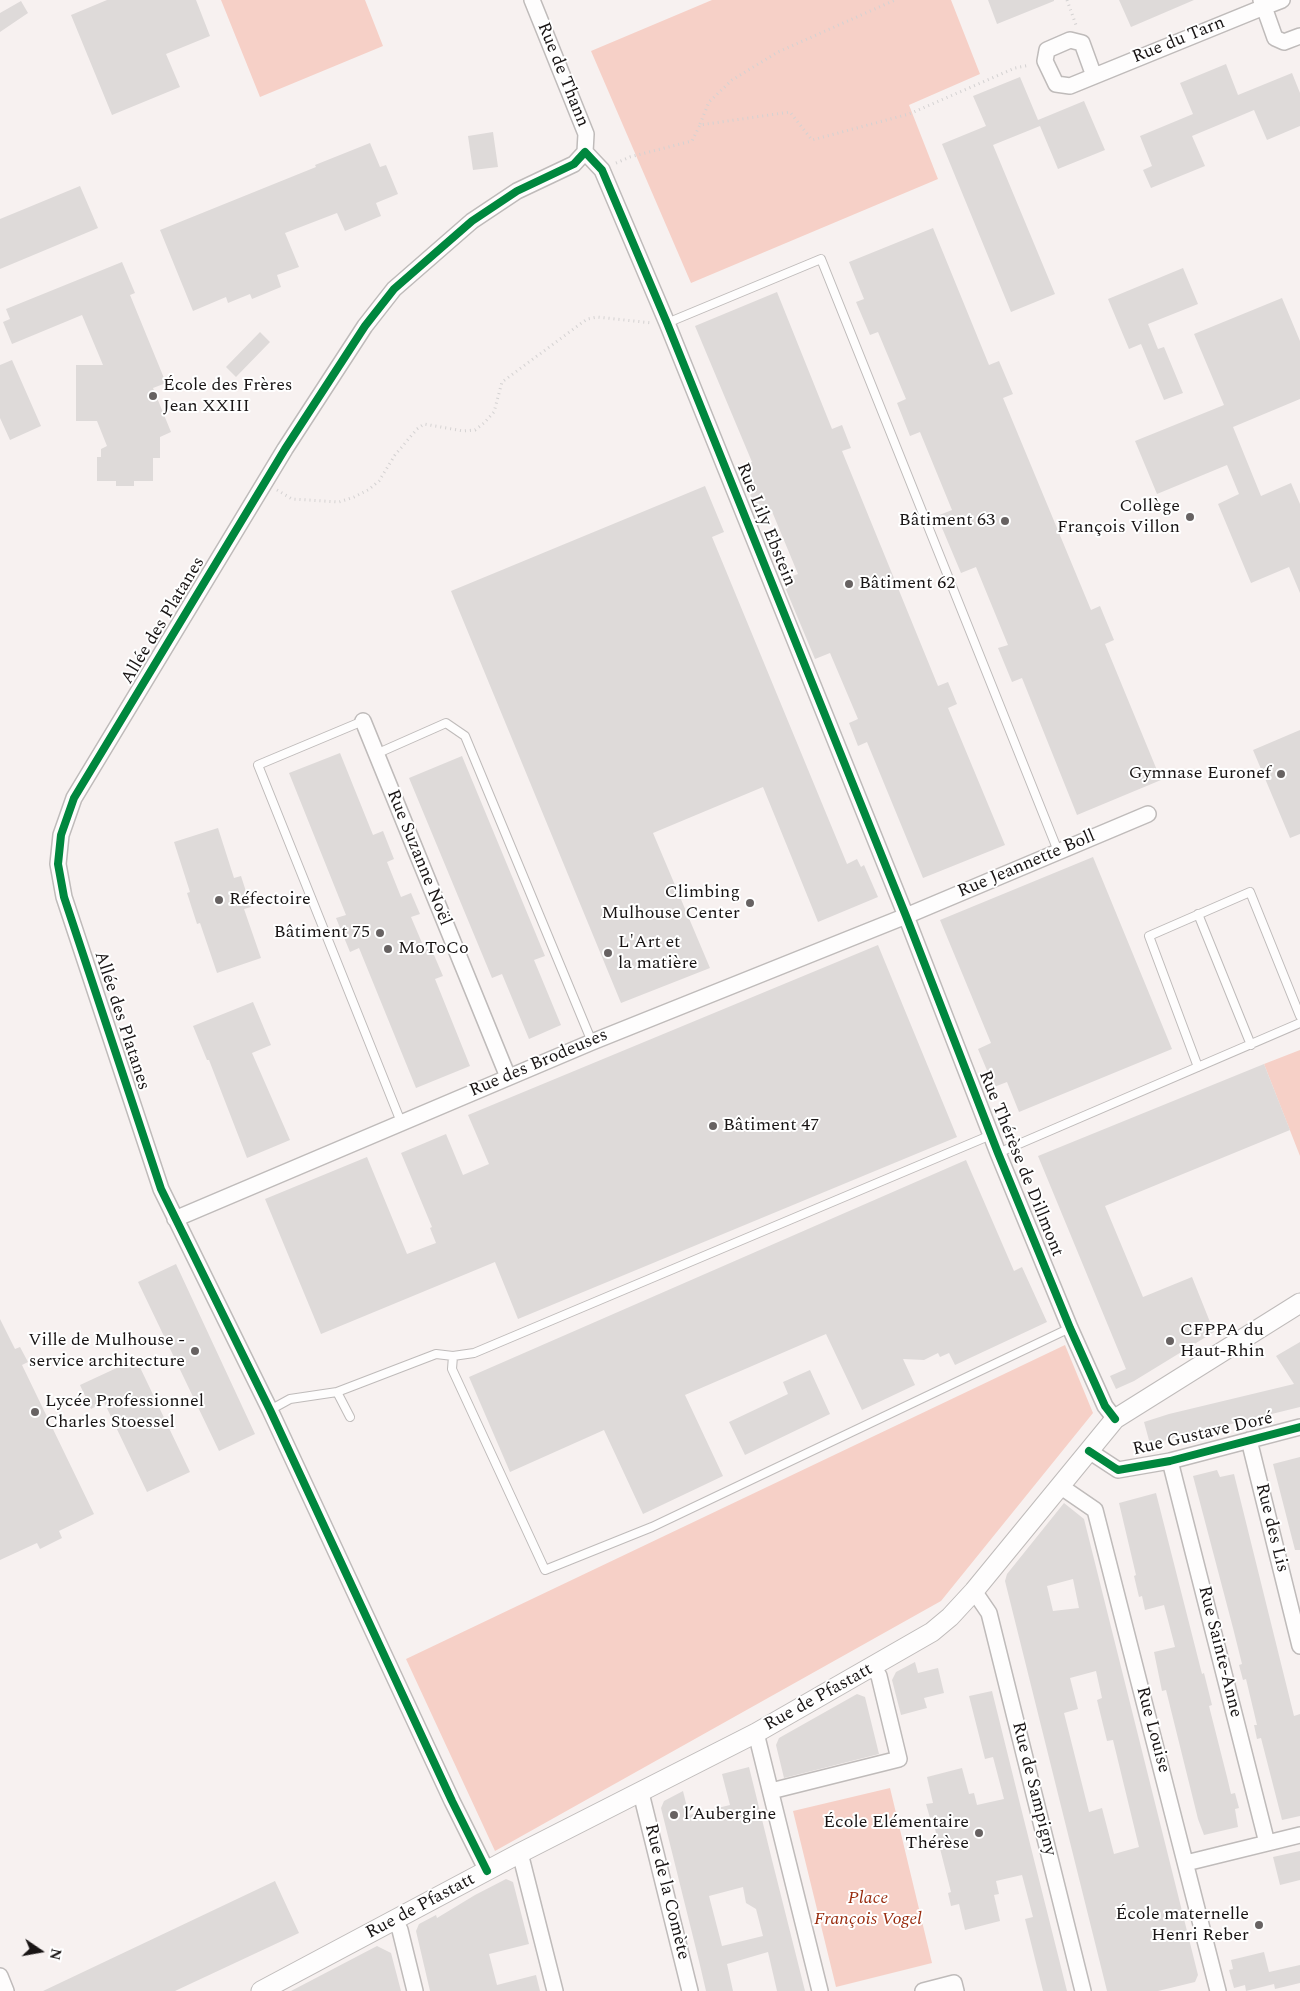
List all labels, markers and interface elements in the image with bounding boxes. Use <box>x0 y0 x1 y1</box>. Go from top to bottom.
street label: Rue du Tarn <box>1130 13 1228 69</box>
street label: Rue de Thann <box>531 20 593 130</box>
place label: École des Frères Jean XXIII <box>163 375 293 418</box>
marker: École des Frères Jean XXIII <box>147 390 159 402</box>
street label: Rue Lily Ebstein <box>730 460 800 590</box>
place label: Collège François Villon <box>1057 496 1180 538</box>
place label: Bâtiment 63 <box>899 510 995 532</box>
marker: Collège François Villon <box>1184 511 1196 523</box>
marker: Bâtiment 63 <box>999 515 1011 527</box>
street label: Allée des Platanes <box>118 553 210 689</box>
place label: Bâtiment 62 <box>859 573 955 595</box>
marker: Bâtiment 62 <box>843 578 855 590</box>
place label: Gymnase Euronef <box>1129 763 1271 785</box>
marker: Gymnase Euronef <box>1275 768 1287 780</box>
street label: Rue Suzanne Noël <box>381 787 455 929</box>
street label: Rue Jeannette Boll <box>955 826 1099 904</box>
place label: Climbing Mulhouse Center <box>602 882 740 924</box>
place label: Réfectoire <box>229 889 311 911</box>
marker: Réfectoire <box>213 894 225 906</box>
marker: Climbing Mulhouse Center <box>744 897 756 909</box>
place label: Bâtiment 75 <box>274 922 370 944</box>
marker: Bâtiment 75 <box>374 927 386 939</box>
place label: L'Art et la matière <box>618 932 697 974</box>
place label: MoToCo <box>398 938 469 960</box>
marker: MoToCo <box>382 943 394 955</box>
marker: L'Art et la matière <box>602 947 614 959</box>
street label: Allée des Platanes <box>88 949 154 1093</box>
street label: Rue des Brodeuses <box>467 1025 611 1103</box>
street label: Rue Thérèse de Dillmont <box>973 1068 1067 1260</box>
place label: Bâtiment 47 <box>723 1115 819 1137</box>
marker: Bâtiment 47 <box>707 1120 719 1132</box>
place label: CFPPA du Haut-Rhin <box>1180 1320 1265 1362</box>
place label: Ville de Mulhouse - service architecture <box>28 1330 185 1372</box>
marker: CFPPA du Haut-Rhin <box>1164 1335 1176 1347</box>
marker: Ville de Mulhouse - service architecture <box>189 1345 201 1357</box>
place label: Lycée Professionnel Charles Stoessel <box>45 1391 204 1434</box>
marker: Lycée Professionnel Charles Stoessel <box>29 1406 41 1418</box>
street label: Rue Gustave Doré <box>1131 1408 1275 1462</box>
street label: Rue des Lis <box>1250 1481 1292 1575</box>
street label: Rue Sainte-Anne <box>1192 1584 1246 1720</box>
street label: Rue de Pfastatt <box>761 1659 877 1737</box>
street label: Rue Louise <box>1130 1684 1174 1776</box>
street label: Rue de Sampigny <box>1006 1720 1060 1858</box>
place label: l’Aubergine <box>684 1804 776 1826</box>
marker: l’Aubergine <box>668 1809 680 1821</box>
place label: École Elémentaire Thérèse <box>823 1812 969 1855</box>
street label: Rue de la Comète <box>639 1822 693 1962</box>
marker: École Elémentaire Thérèse <box>973 1827 985 1839</box>
street label: Rue de Pfastatt <box>363 1869 479 1945</box>
park label: Place François Vogel <box>814 1888 922 1930</box>
place label: École maternelle Henri Reber <box>1116 1904 1249 1946</box>
marker: École maternelle Henri Reber <box>1253 1919 1265 1931</box>
north arrow <box>15 1926 65 1976</box>
text: N <box>44 1946 67 1962</box>

